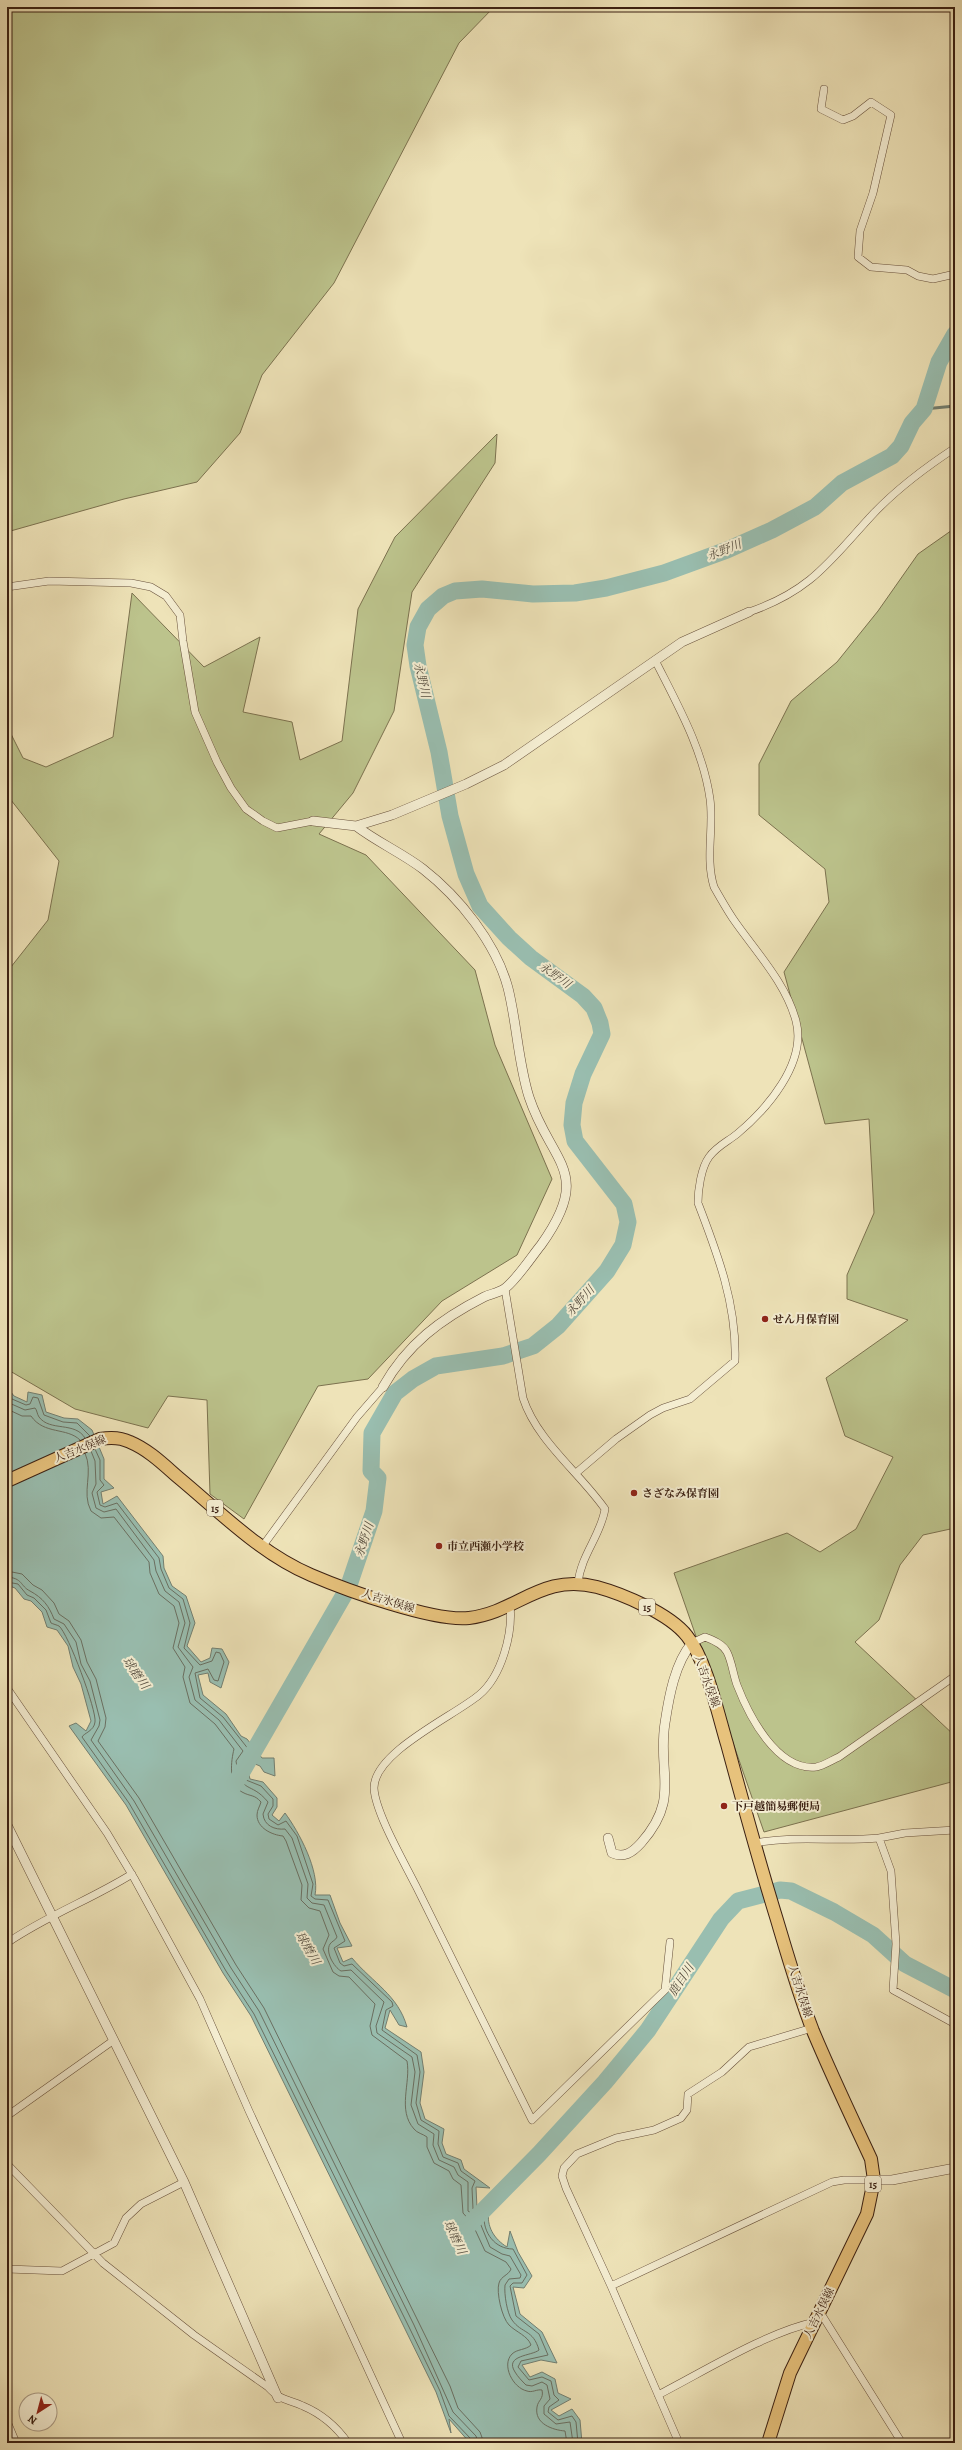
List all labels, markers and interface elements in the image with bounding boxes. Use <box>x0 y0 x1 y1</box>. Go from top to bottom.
water label: 永野川 <box>704 535 746 564</box>
water label: 永野川 <box>410 661 434 701</box>
water label: 永野川 <box>536 958 576 993</box>
water label: 永野川 <box>562 1281 599 1320</box>
place label: せん月保育園 <box>773 1312 839 1327</box>
marker: せん月保育園 <box>760 1314 770 1324</box>
street label: 人吉水俣線 <box>52 1432 108 1466</box>
place label: さざなみ保育園 <box>642 1486 719 1501</box>
marker: さざなみ保育園 <box>629 1488 639 1498</box>
road number: 15 <box>207 1500 223 1516</box>
water label: 永野川 <box>351 1519 378 1560</box>
place label: 市立西瀬小学校 <box>447 1539 524 1554</box>
marker: 市立西瀬小学校 <box>434 1541 444 1551</box>
street label: 人吉水俣線 <box>360 1586 416 1616</box>
road number: 15 <box>639 1599 655 1615</box>
street label: 人吉水俣線 <box>691 1653 723 1709</box>
water label: 球磨川 <box>119 1654 154 1694</box>
place label: 下戸越簡易郵便局 <box>732 1799 820 1814</box>
marker: 下戸越簡易郵便局 <box>719 1801 729 1811</box>
water label: 球磨川 <box>292 1928 325 1969</box>
water label: 鹿目川 <box>664 1959 699 1999</box>
street label: 人吉水俣線 <box>784 1963 816 2019</box>
road number: 15 <box>865 2176 881 2192</box>
water label: 球磨川 <box>440 2217 471 2259</box>
street label: 人吉水俣線 <box>800 2285 838 2341</box>
north arrow <box>18 2392 58 2432</box>
text: N <box>25 2411 40 2428</box>

